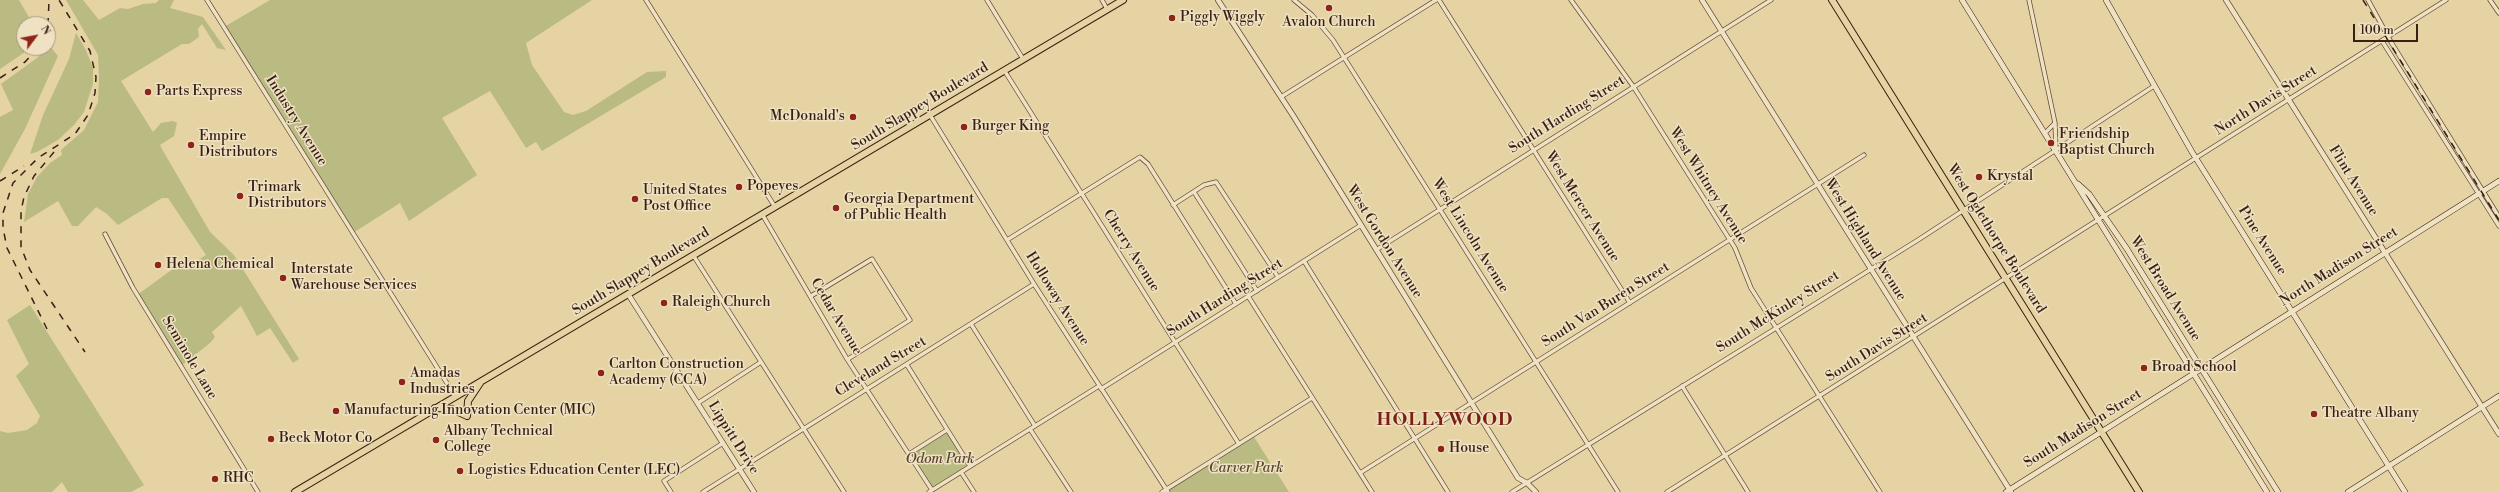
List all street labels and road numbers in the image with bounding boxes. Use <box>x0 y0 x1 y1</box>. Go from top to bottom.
street label: South Slappey Boulevard <box>848 59 992 155</box>
street label: North Davis Street <box>2212 63 2320 139</box>
street label: South Harding Street <box>1506 72 1628 158</box>
street label: Industry Avenue <box>262 73 330 169</box>
street label: West Whitney Avenue <box>1665 124 1751 248</box>
street label: Flint Avenue <box>2325 142 2381 220</box>
street label: West Mercer Avenue <box>1541 148 1623 266</box>
street label: West Oglethorpe Boulevard <box>1943 161 2049 317</box>
street label: West Lincoln Avenue <box>1428 176 1512 296</box>
street label: West Highland Avenue <box>1821 176 1909 304</box>
street label: West Gordon Avenue <box>1342 182 1426 302</box>
street label: Pine Avenue <box>2234 203 2290 279</box>
street label: Cherry Avenue <box>1099 207 1163 295</box>
street label: South Slappey Boulevard <box>569 224 713 320</box>
street label: North Madison Street <box>2277 224 2401 310</box>
street label: West Broad Avenue <box>2126 233 2204 345</box>
street label: Holloway Avenue <box>1021 249 1093 349</box>
street label: South Harding Street <box>1164 255 1286 341</box>
street label: South Van Buren Street <box>1539 259 1673 351</box>
street label: South McKinley Street <box>1713 267 1843 357</box>
street label: Cedar Avenue <box>806 275 866 359</box>
street label: South Davis Street <box>1823 310 1931 386</box>
street label: Seminole Lane <box>158 313 220 403</box>
street label: Cleveland Street <box>833 333 929 401</box>
street label: South Madison Street <box>2021 386 2145 472</box>
street label: Lippitt Drive <box>704 398 762 478</box>

